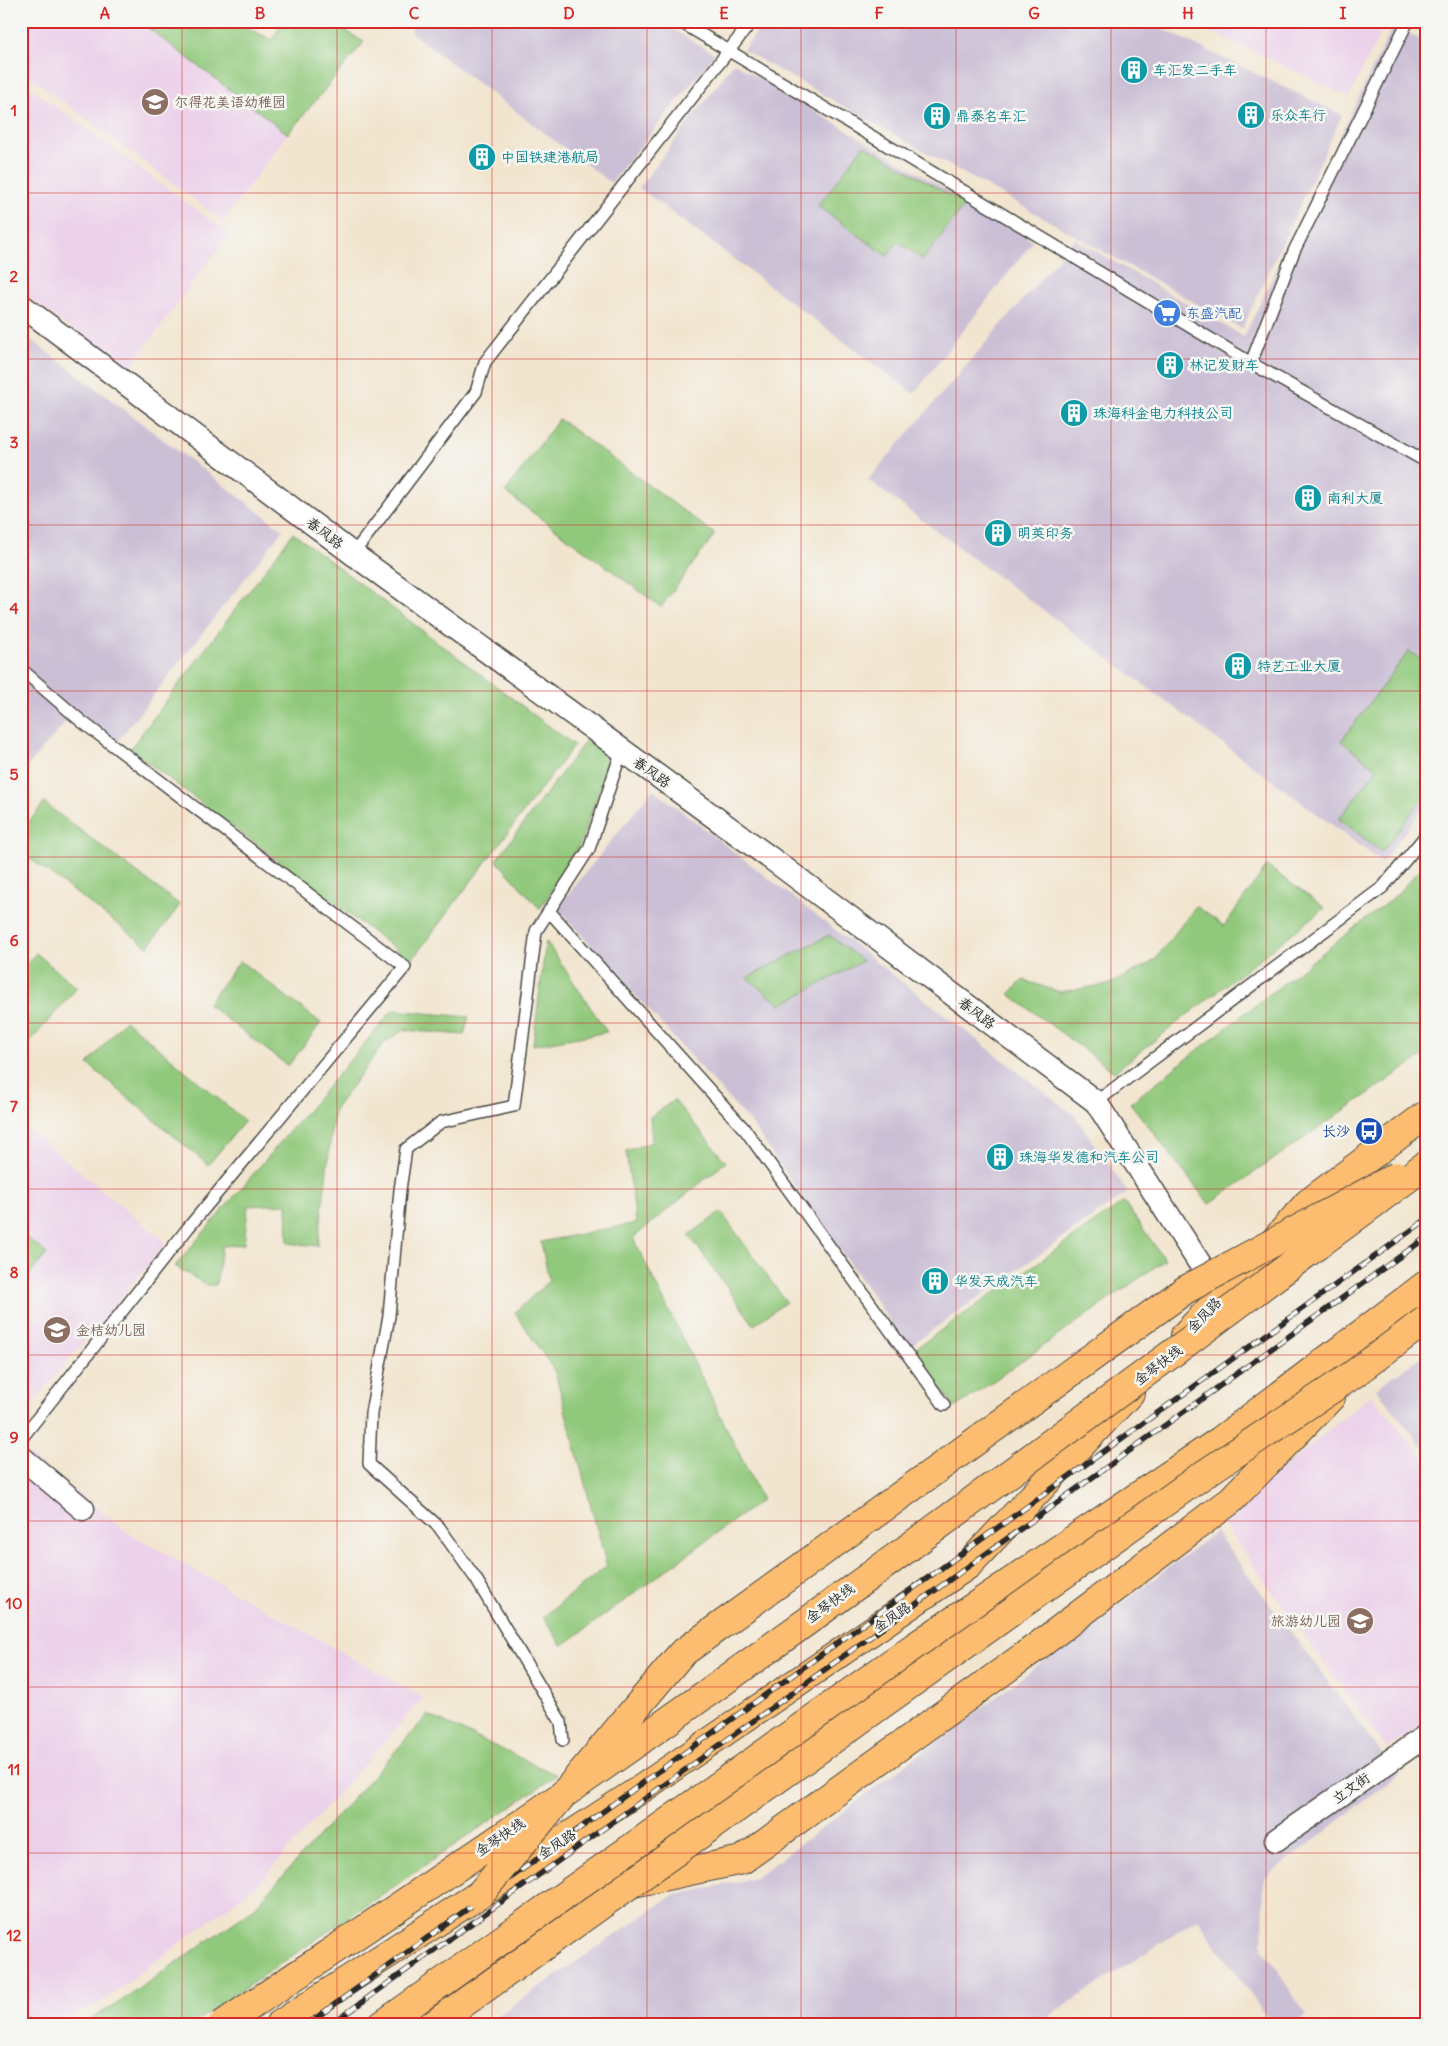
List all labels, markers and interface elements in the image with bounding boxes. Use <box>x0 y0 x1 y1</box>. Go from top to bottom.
text: A <box>100 3 110 23</box>
text: B <box>255 3 266 23</box>
text: C <box>409 3 420 23</box>
text: D <box>563 3 575 23</box>
text: E <box>719 3 729 23</box>
text: F <box>874 3 884 23</box>
text: G <box>1028 3 1040 23</box>
text: H <box>1182 3 1194 23</box>
text: I <box>1340 3 1347 23</box>
building icon: 车汇发二手车 <box>1119 55 1149 85</box>
place label: 车汇发二手车 <box>1153 61 1237 79</box>
school or university icon: 尔得花美语幼稚园 <box>140 87 170 117</box>
place label: 尔得花美语幼稚园 <box>174 93 286 111</box>
text: 1 <box>11 100 17 120</box>
building icon: 乐众车行 <box>1236 100 1266 130</box>
building icon: 鼎泰名车汇 <box>922 101 952 131</box>
place label: 乐众车行 <box>1270 106 1326 124</box>
place label: 鼎泰名车汇 <box>956 107 1026 125</box>
building icon: 中国铁建港航局 <box>467 142 497 172</box>
place label: 中国铁建港航局 <box>501 148 599 166</box>
text: 2 <box>10 266 19 286</box>
supermarket icon: 东盛汽配 <box>1152 298 1182 328</box>
place label: 东盛汽配 <box>1186 304 1242 322</box>
building icon: 林记发财车 <box>1155 350 1185 380</box>
place label: 林记发财车 <box>1189 356 1259 374</box>
building icon: 珠海科金电力科技公司 <box>1059 398 1089 428</box>
place label: 珠海科金电力科技公司 <box>1093 404 1233 422</box>
text: 3 <box>9 432 19 452</box>
building icon: 南利大厦 <box>1293 483 1323 513</box>
place label: 南利大厦 <box>1327 489 1383 507</box>
street label: 春风路 <box>303 513 347 553</box>
building icon: 明英印务 <box>983 518 1013 548</box>
place label: 明英印务 <box>1017 524 1073 542</box>
text: 4 <box>9 598 19 618</box>
building icon: 特艺工业大厦 <box>1223 651 1253 681</box>
place label: 特艺工业大厦 <box>1257 657 1341 675</box>
street label: 春风路 <box>630 752 674 792</box>
text: 5 <box>9 764 19 784</box>
text: 6 <box>9 930 19 950</box>
street label: 春风路 <box>955 993 999 1033</box>
text: 7 <box>10 1096 18 1116</box>
bus stop icon: 长沙 <box>1354 1116 1384 1146</box>
place label: 长沙 <box>1322 1122 1350 1140</box>
building icon: 珠海华发德和汽车公司 <box>985 1142 1015 1172</box>
place label: 珠海华发德和汽车公司 <box>1019 1148 1159 1166</box>
text: 8 <box>9 1262 19 1282</box>
building icon: 华发天成汽车 <box>920 1266 950 1296</box>
place label: 华发天成汽车 <box>954 1272 1038 1290</box>
street label: 金凤路 <box>1183 1294 1225 1336</box>
school or university icon: 金桔幼儿园 <box>42 1315 72 1345</box>
place label: 金桔幼儿园 <box>76 1321 146 1339</box>
street label: 金琴快线 <box>1130 1341 1186 1389</box>
text: 9 <box>9 1427 19 1447</box>
street label: 金琴快线 <box>802 1579 858 1627</box>
text: 10 <box>6 1593 22 1613</box>
street label: 金凤路 <box>870 1598 914 1636</box>
school or university icon: 旅游幼儿园 <box>1345 1606 1375 1636</box>
place label: 旅游幼儿园 <box>1271 1612 1341 1630</box>
text: 11 <box>8 1759 20 1779</box>
street label: 立文街 <box>1329 1769 1373 1807</box>
street label: 金琴快线 <box>472 1814 528 1860</box>
street label: 金凤路 <box>534 1825 580 1863</box>
text: 12 <box>6 1925 22 1945</box>

